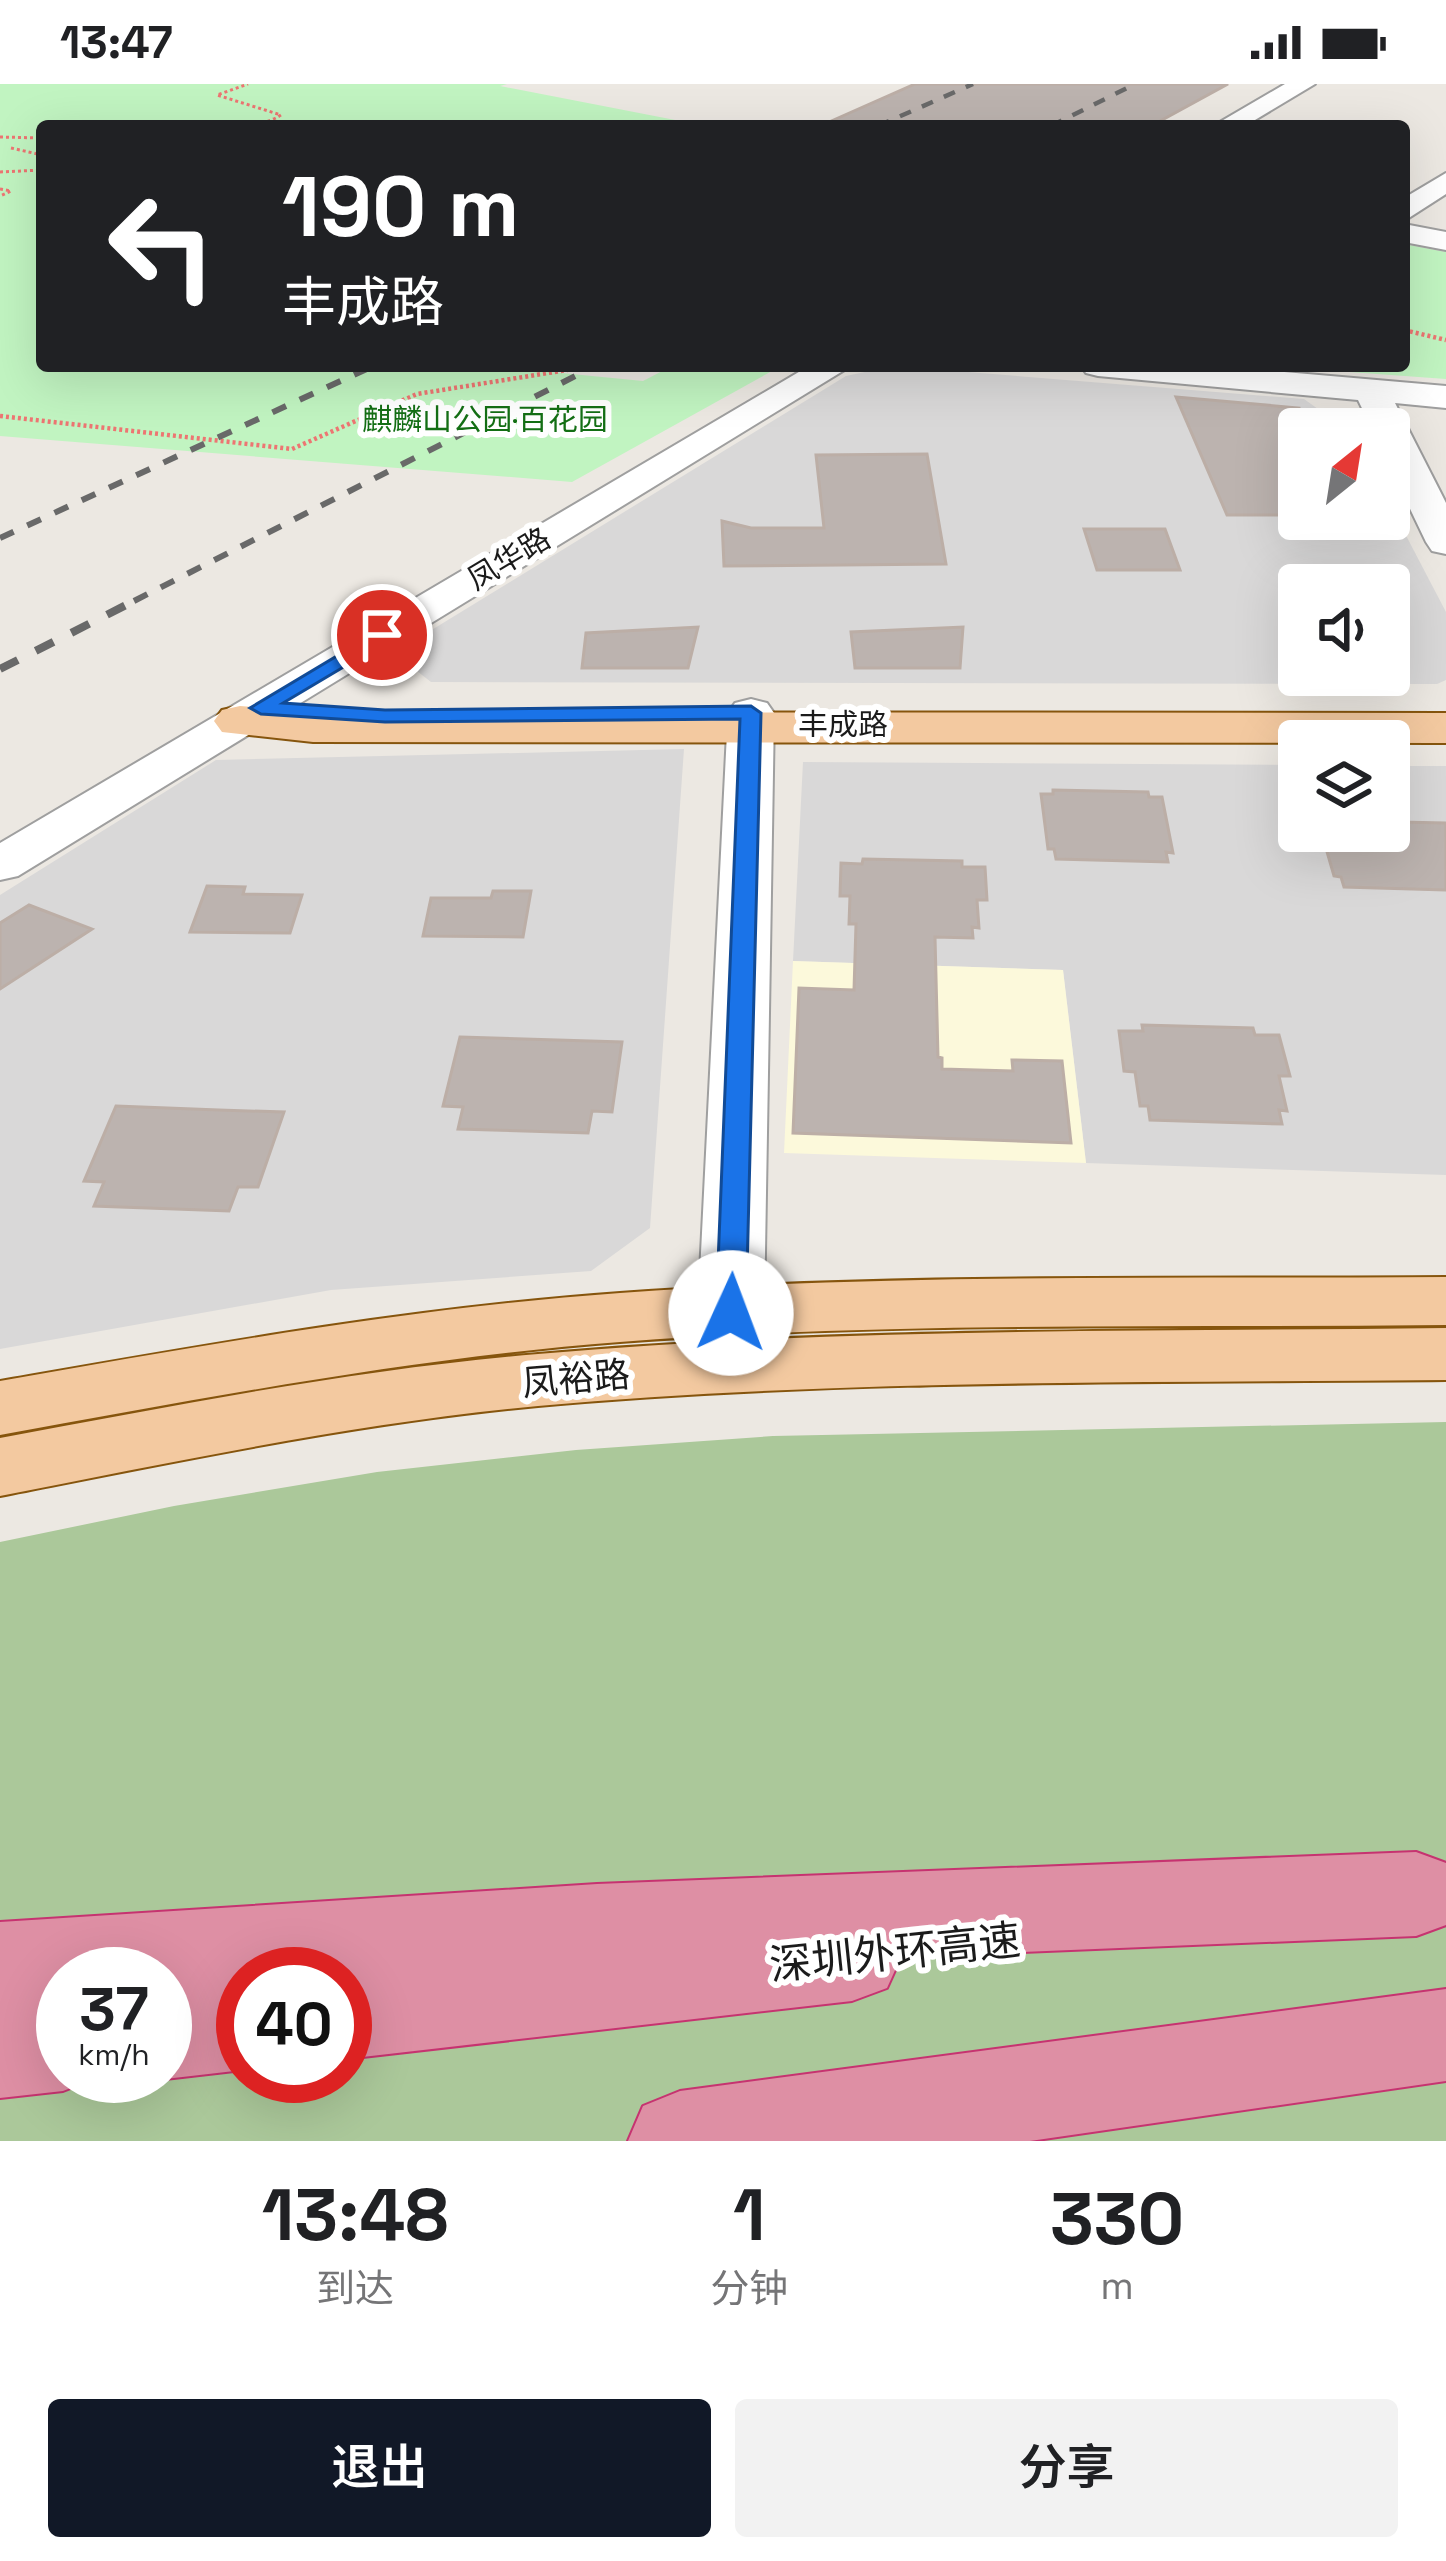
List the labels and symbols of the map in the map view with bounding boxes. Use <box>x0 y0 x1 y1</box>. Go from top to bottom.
park label: 麒麟山公园·百花园 <box>362 400 608 439</box>
north arrow <box>1278 408 1410 540</box>
street label: 凤华路 <box>460 519 557 598</box>
pin <box>331 584 433 686</box>
street label: 丰成路 <box>798 705 888 744</box>
position arrow <box>668 1250 794 1376</box>
street label: 凤裕路 <box>520 1351 632 1407</box>
street label: 深圳外环高速 <box>767 1913 1023 1992</box>
speed limit sign: 40 <box>216 1947 372 2103</box>

